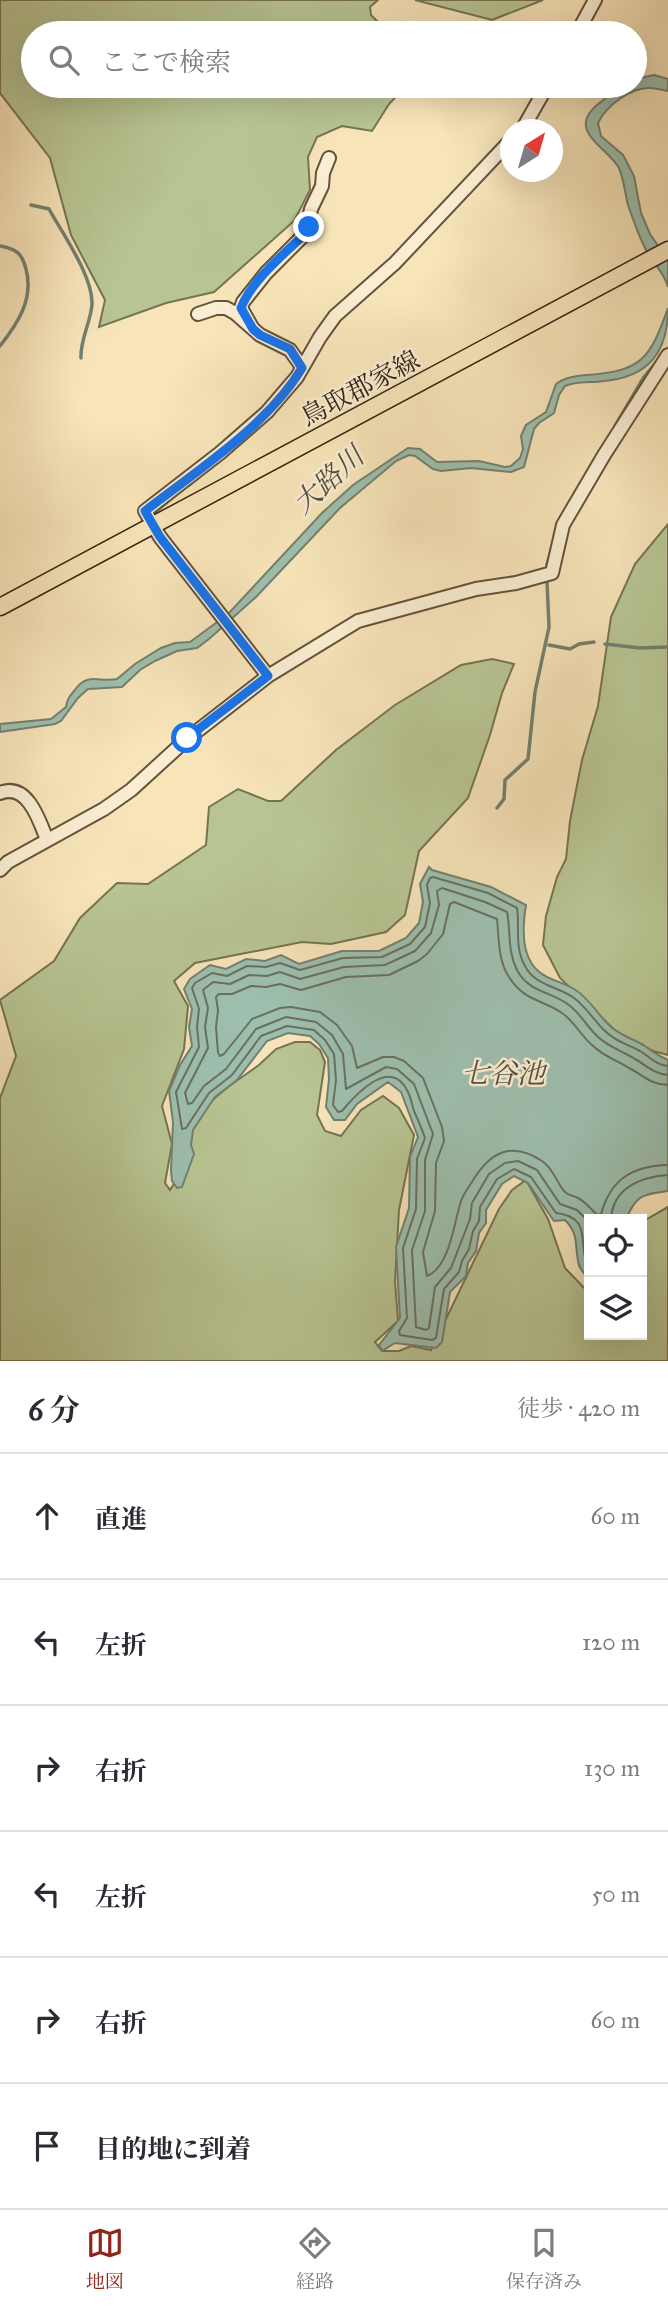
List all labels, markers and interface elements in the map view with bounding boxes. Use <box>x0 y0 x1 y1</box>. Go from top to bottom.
search box <box>21 21 647 98</box>
icon: search <box>45 41 83 79</box>
text: ここで検索 <box>101 46 231 78</box>
north arrow <box>500 119 563 182</box>
route end <box>293 211 324 242</box>
street label: 鳥取郡家線 <box>295 343 425 433</box>
water label: 大路川 <box>285 437 373 521</box>
route start <box>171 722 202 753</box>
water label: 七谷池 <box>461 1056 548 1091</box>
map controls <box>584 1214 647 1340</box>
button: locate <box>584 1214 647 1277</box>
button: layers <box>584 1277 647 1340</box>
text: 6 分 <box>28 1392 80 1428</box>
text: 徒歩 · 420 m <box>517 1394 640 1422</box>
icon: ahead <box>28 1497 66 1535</box>
text: 60 m <box>591 1502 640 1530</box>
text: 直進 <box>95 1503 147 1535</box>
icon: left <box>28 1623 66 1661</box>
text: 120 m <box>582 1628 640 1656</box>
text: 左折 <box>95 1629 147 1661</box>
icon: right <box>28 1749 66 1787</box>
text: 130 m <box>584 1754 640 1782</box>
text: 右折 <box>95 1755 147 1787</box>
icon: left <box>28 1875 66 1913</box>
text: 50 m <box>592 1880 640 1908</box>
text: 左折 <box>95 1881 147 1913</box>
icon: right <box>28 2001 66 2039</box>
text: 60 m <box>591 2006 640 2034</box>
text: 右折 <box>95 2007 147 2039</box>
icon: arrive <box>28 2127 66 2165</box>
text: 目的地に到着 <box>95 2133 251 2165</box>
tab: 地図 <box>86 2224 124 2293</box>
tab: 経路 <box>296 2224 334 2293</box>
tab: 保存済み <box>506 2224 582 2293</box>

